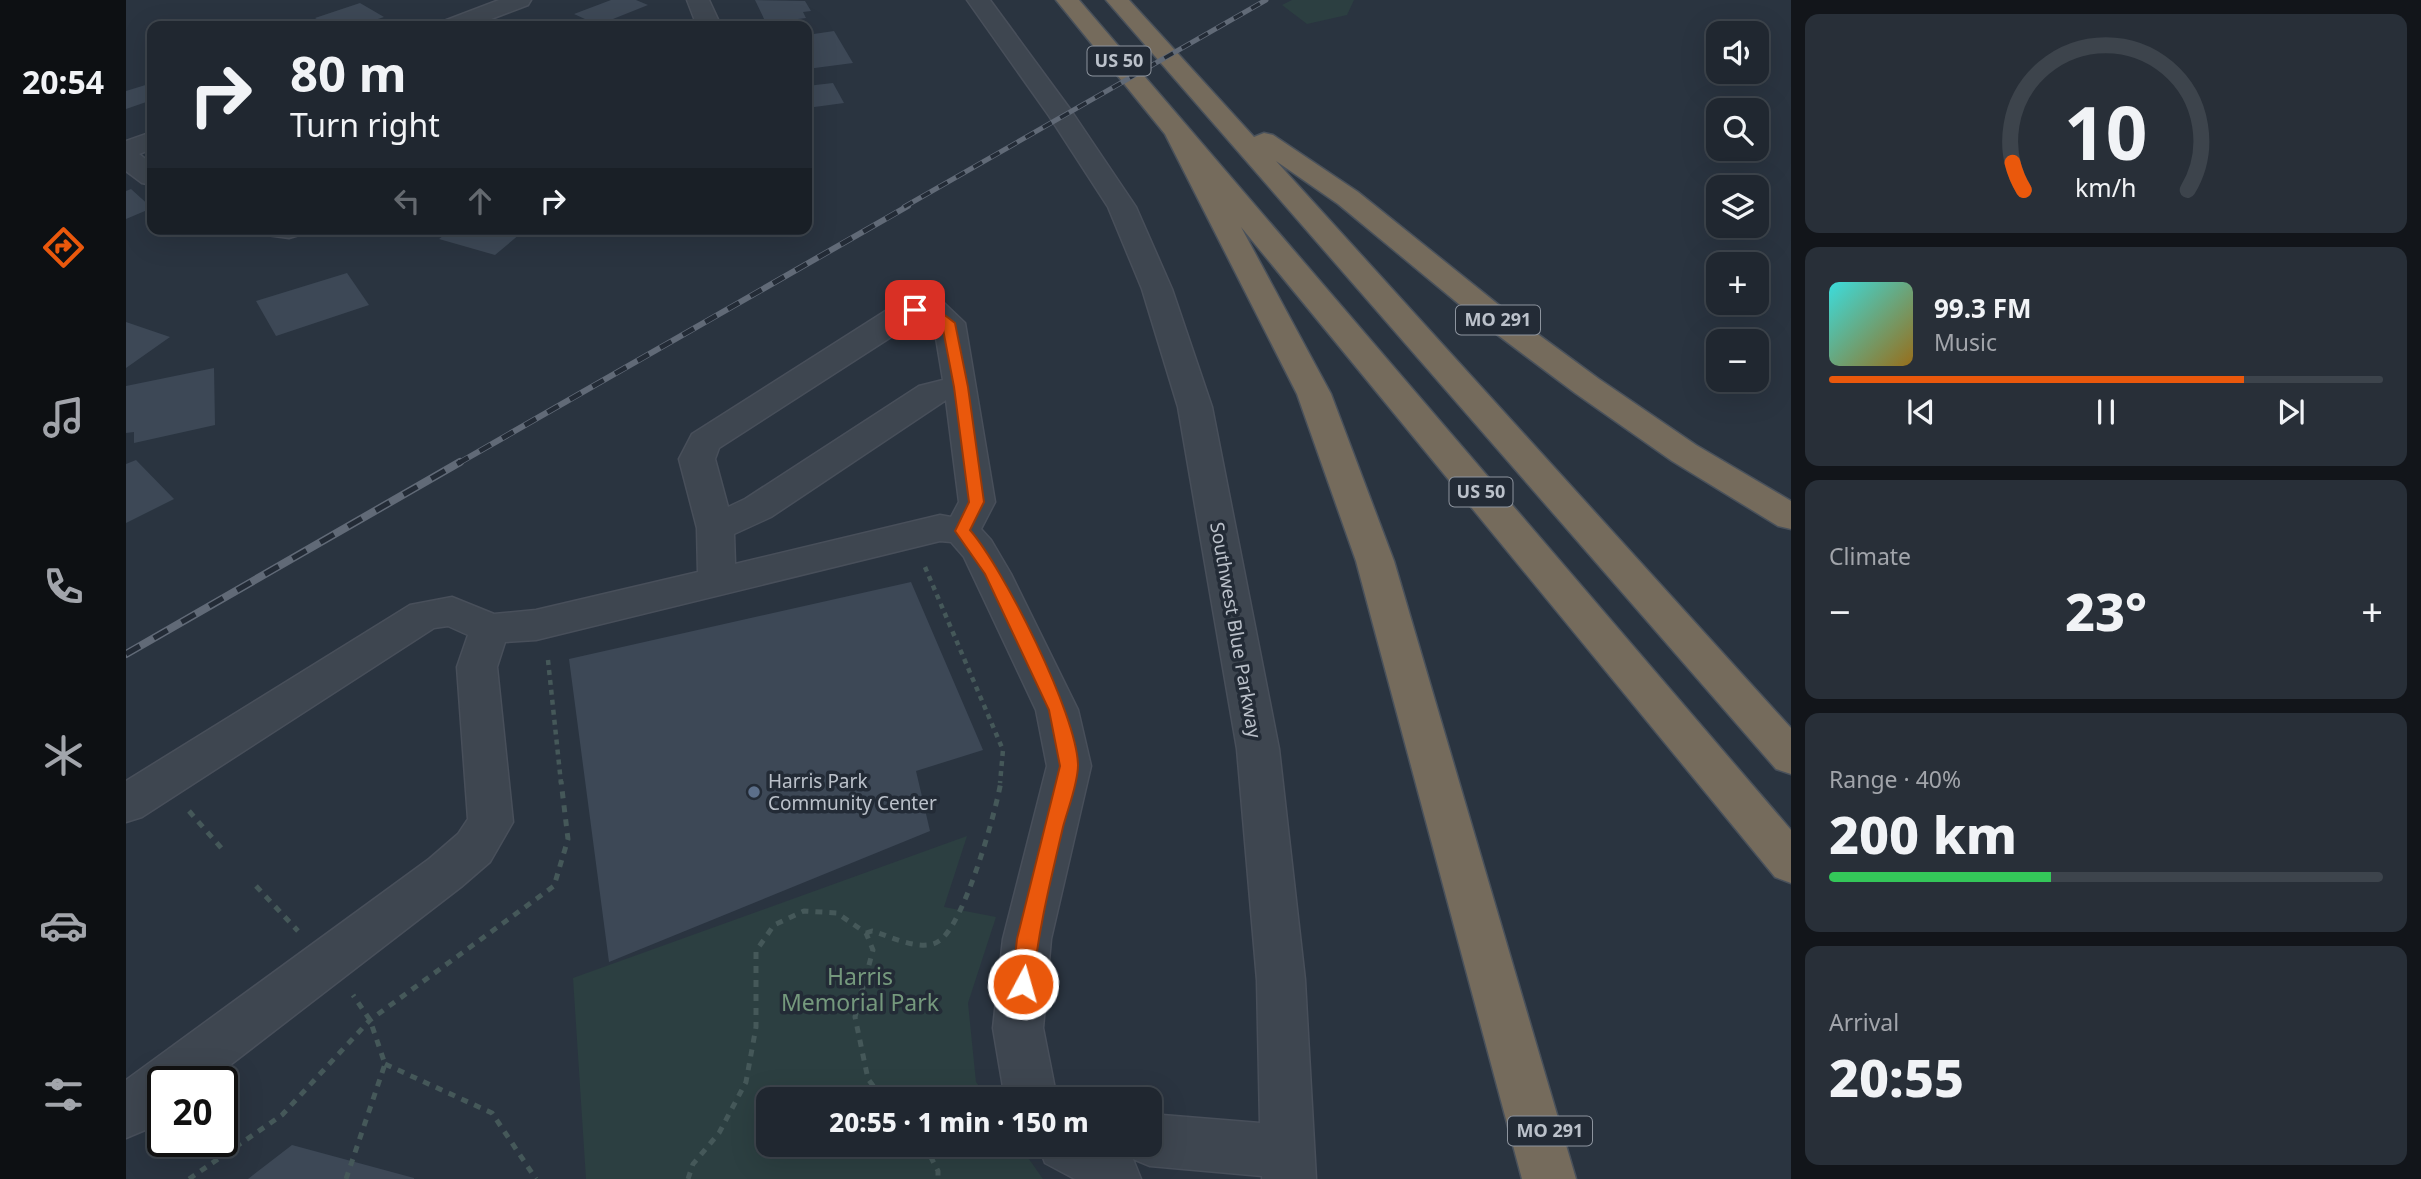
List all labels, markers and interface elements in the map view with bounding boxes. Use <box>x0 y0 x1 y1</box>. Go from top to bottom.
map controls <box>1706 21 1769 392</box>
button: sound <box>1706 21 1769 84</box>
text: 80 m <box>290 40 407 106</box>
road number: US 50 <box>1088 46 1150 76</box>
icon: right <box>175 49 266 140</box>
text: 20:54 <box>22 60 104 103</box>
text: 10 <box>2064 82 2148 181</box>
button: search <box>1706 98 1769 161</box>
text: Turn right <box>290 103 440 146</box>
text: km/h <box>2075 169 2137 203</box>
button: layers <box>1706 175 1769 238</box>
icon: left <box>388 182 426 220</box>
icon: ahead <box>461 182 499 220</box>
icon: right <box>534 182 572 220</box>
icon: directions <box>39 223 88 272</box>
button: + <box>1706 252 1769 315</box>
pin <box>885 280 945 340</box>
text: 99.3 FM <box>1934 290 2031 326</box>
icon: arrive <box>896 291 934 329</box>
road number: MO 291 <box>1456 306 1540 334</box>
text: Music <box>1934 326 1997 358</box>
button: − <box>1706 329 1769 392</box>
icon: music <box>39 393 88 442</box>
icon: previous <box>1902 393 1940 431</box>
icon: pause <box>2087 393 2125 431</box>
icon: next <box>2272 393 2310 431</box>
road number: US 50 <box>1450 478 1512 506</box>
street label: Southwest Blue Parkway <box>1204 520 1268 740</box>
text: Climate <box>1829 540 1911 572</box>
icon: phone <box>39 562 88 611</box>
text: 23° <box>2065 575 2147 646</box>
text: − <box>1829 585 1851 637</box>
text: + <box>2361 585 2383 637</box>
icon: climate <box>39 731 88 780</box>
text: Range · 40% <box>1829 763 1961 795</box>
place label: Harris Park Community Center <box>768 768 937 816</box>
marker: Harris Park Community Center <box>746 784 762 800</box>
text: 200 km <box>1829 798 2017 869</box>
icon: car <box>39 901 88 950</box>
position arrow <box>986 947 1060 1021</box>
park label: Harris Memorial Park <box>781 960 940 1018</box>
text: Arrival <box>1829 1006 1899 1038</box>
text: 20:55 <box>1829 1041 1964 1112</box>
speed limit sign: 20 <box>147 1066 238 1157</box>
icon: filters <box>39 1070 88 1119</box>
text: 20:55 · 1 min · 150 m <box>829 1104 1089 1140</box>
road number: MO 291 <box>1508 1116 1592 1146</box>

